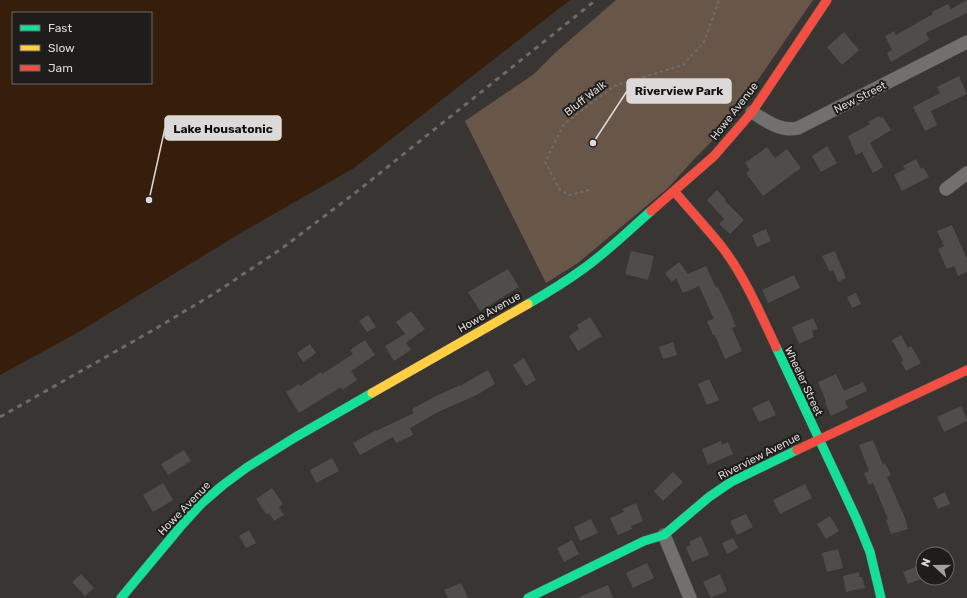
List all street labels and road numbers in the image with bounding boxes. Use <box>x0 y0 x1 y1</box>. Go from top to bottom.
street label: Bluff Walk <box>562 78 609 119</box>
street label: New Street <box>832 78 889 116</box>
street label: Howe Avenue <box>708 80 761 143</box>
street label: Howe Avenue <box>456 289 523 336</box>
street label: Wheeler Street <box>782 344 826 419</box>
street label: Riverview Avenue <box>716 430 802 483</box>
street label: Howe Avenue <box>155 479 213 538</box>

